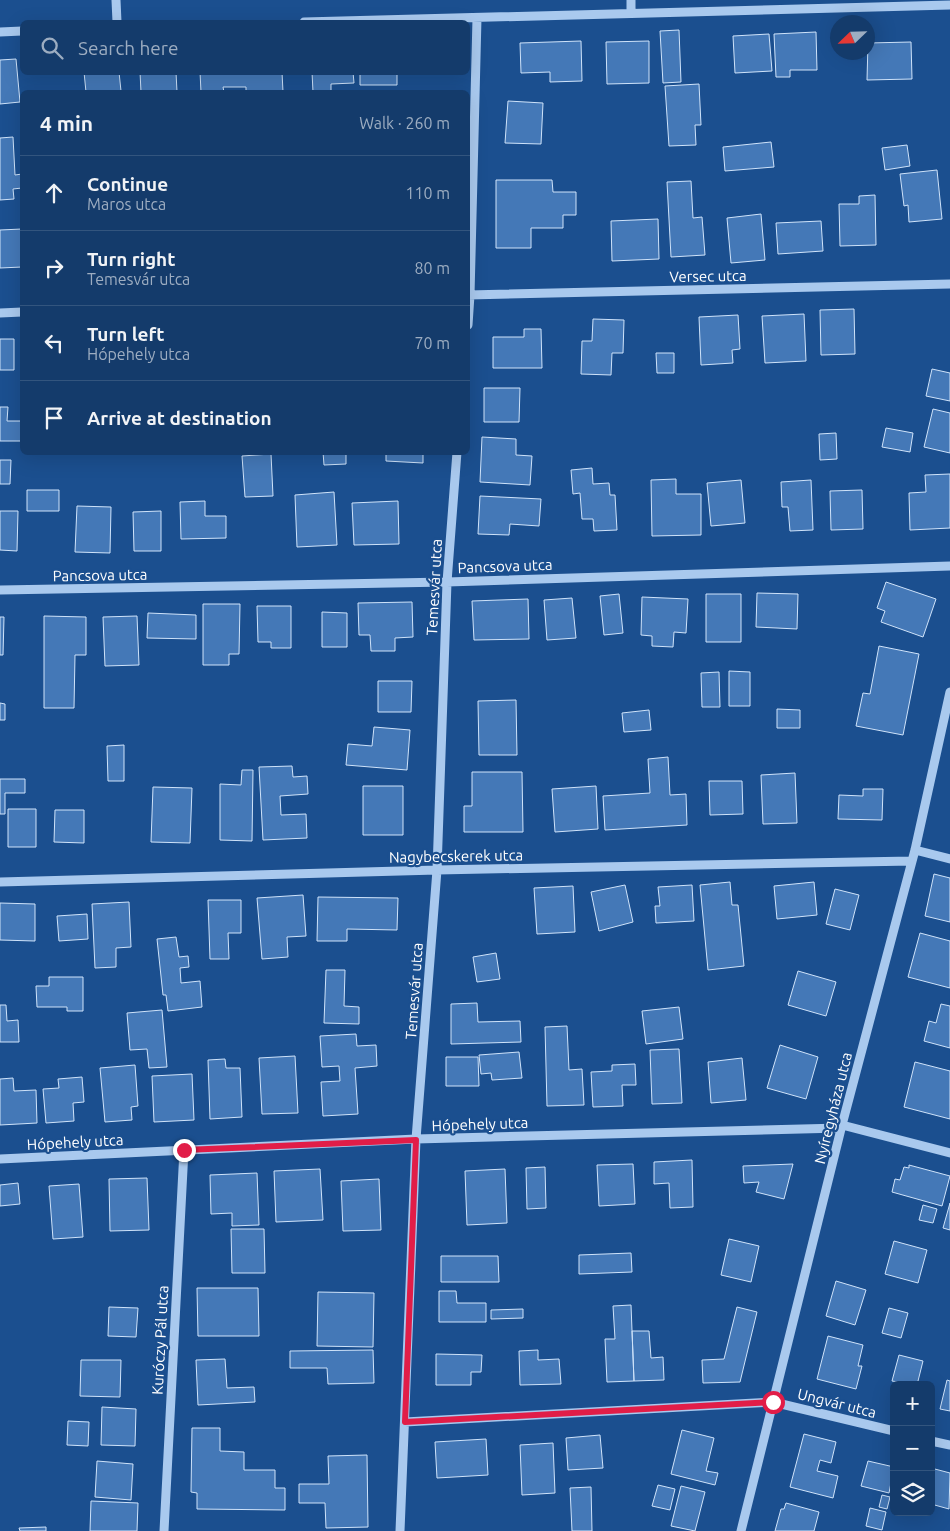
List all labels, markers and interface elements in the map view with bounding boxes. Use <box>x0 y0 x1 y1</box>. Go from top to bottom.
north arrow <box>830 15 875 60</box>
search box <box>20 20 470 75</box>
icon: search <box>38 34 66 62</box>
text: Search here <box>78 37 178 59</box>
text: 4 min <box>40 111 93 135</box>
text: Walk · 260 m <box>359 114 450 132</box>
text: Continue <box>87 173 168 195</box>
icon: ahead <box>40 179 68 207</box>
text: 110 m <box>405 184 450 202</box>
text: Maros utca <box>87 195 166 213</box>
text: Turn right <box>87 248 175 270</box>
icon: right <box>40 254 68 282</box>
text: 80 m <box>414 259 450 277</box>
street label: Versec utca <box>669 267 747 285</box>
text: Temesvár utca <box>87 270 190 288</box>
text: Turn left <box>87 323 165 345</box>
icon: left <box>40 329 68 357</box>
text: 70 m <box>414 334 450 352</box>
text: Hópehely utca <box>87 345 190 363</box>
icon: arrive <box>40 404 68 432</box>
text: Arrive at destination <box>87 407 272 429</box>
street label: Temesvár utca <box>423 538 445 636</box>
street label: Pancsova utca <box>457 556 553 576</box>
street label: Pancsova utca <box>52 566 148 584</box>
street label: Nagybecskerek utca <box>389 846 523 866</box>
street label: Temesvár utca <box>402 942 426 1040</box>
street label: Nyíregyháza utca <box>811 1050 855 1166</box>
street label: Hópehely utca <box>431 1114 529 1134</box>
street label: Hópehely utca <box>26 1131 124 1153</box>
route end <box>173 1139 196 1162</box>
street label: Kuróczy Pál utca <box>149 1285 171 1395</box>
map controls <box>890 1381 935 1516</box>
button: + <box>890 1381 935 1426</box>
street label: Ungvár utca <box>796 1385 878 1421</box>
route start <box>762 1391 785 1414</box>
button: − <box>890 1426 935 1471</box>
button: layers <box>890 1471 935 1516</box>

